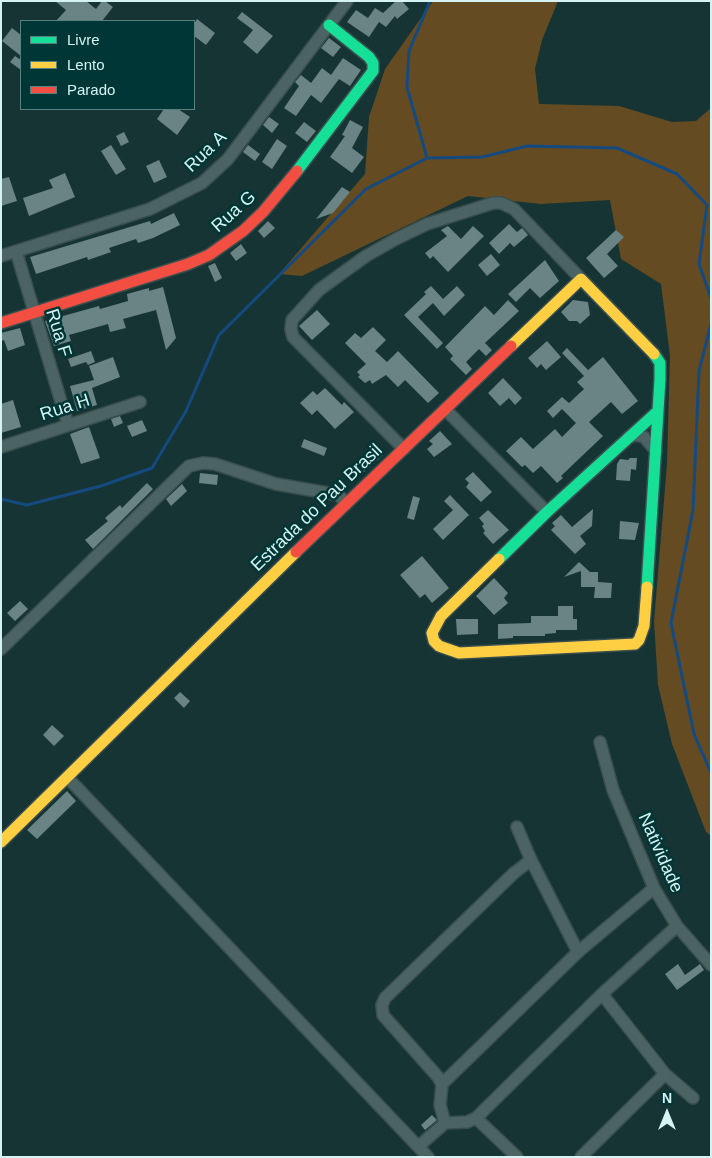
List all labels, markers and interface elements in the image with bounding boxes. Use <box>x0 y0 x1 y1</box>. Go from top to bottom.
legend <box>20 20 195 110</box>
text: Livre <box>67 31 100 48</box>
text: Lento <box>67 56 105 73</box>
text: Parado <box>67 81 115 98</box>
street label: Rua A <box>181 127 231 177</box>
street label: Rua G <box>207 187 261 237</box>
street label: Rua F <box>41 306 75 360</box>
street label: Rua H <box>37 390 93 426</box>
street label: Estrada do Pau Brasil <box>247 440 387 576</box>
street label: Natividade <box>633 810 687 896</box>
north arrow <box>642 1088 692 1138</box>
text: N <box>662 1090 672 1106</box>

